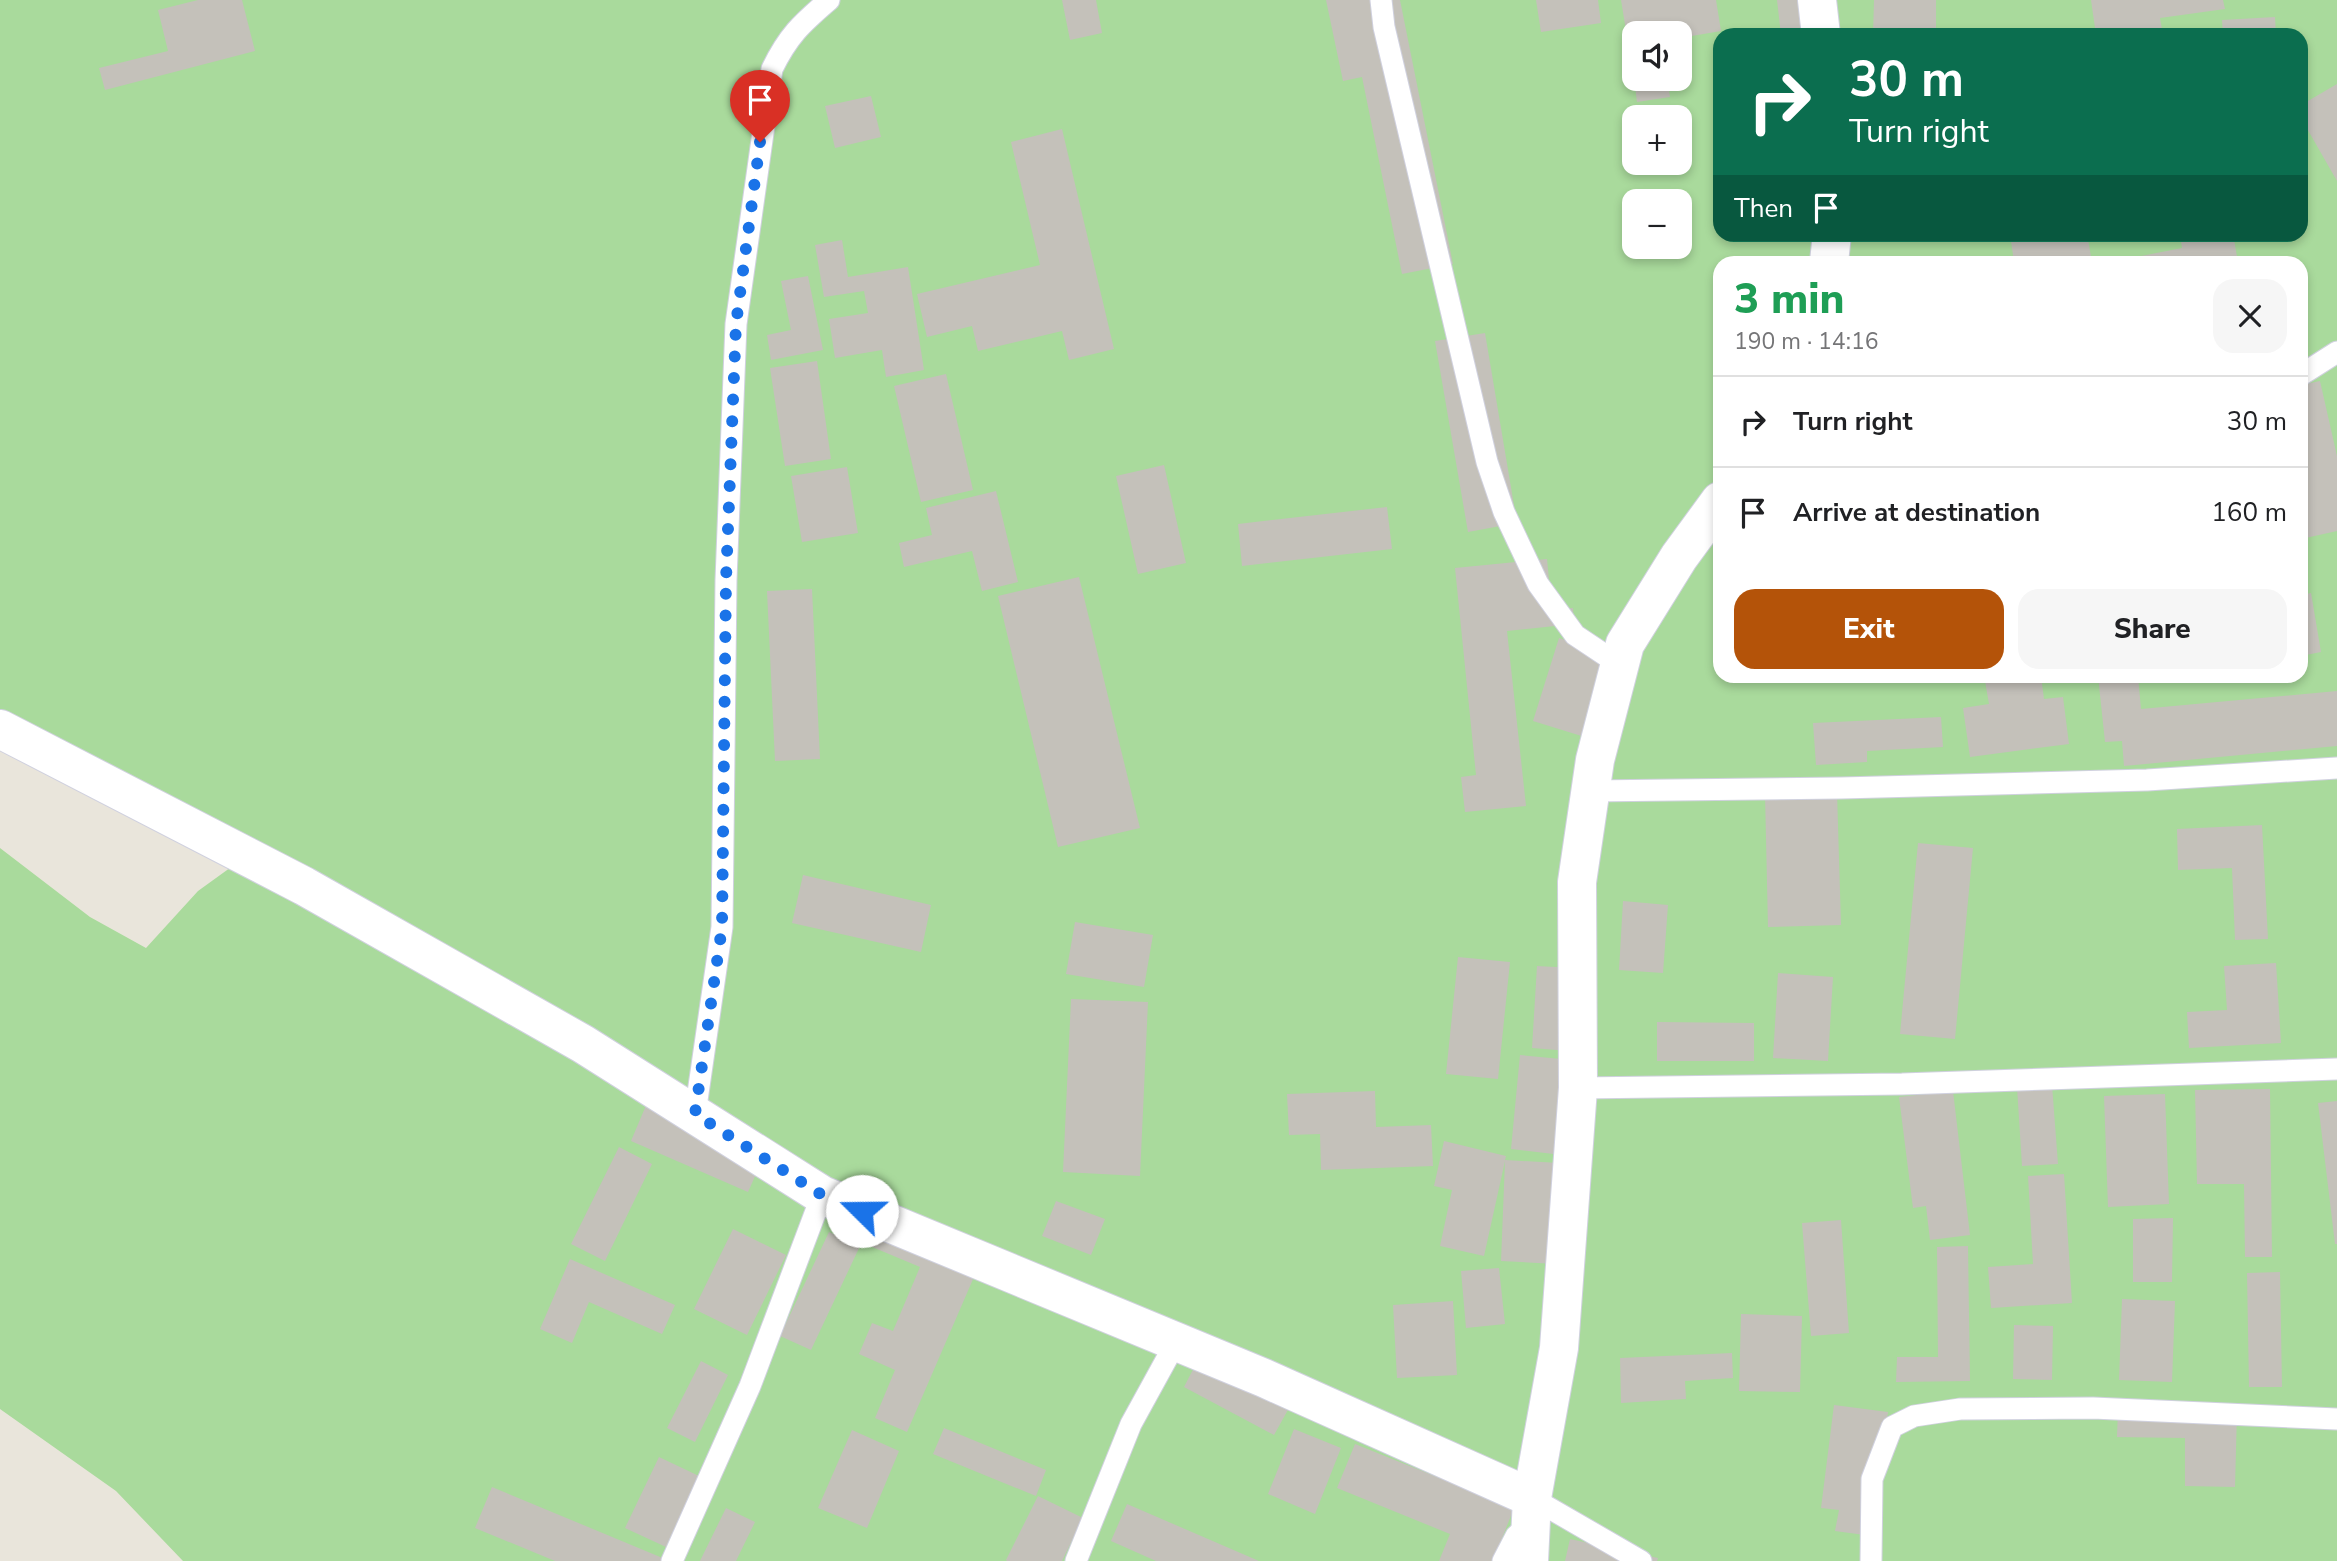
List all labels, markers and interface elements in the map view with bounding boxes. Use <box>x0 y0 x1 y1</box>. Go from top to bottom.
map controls <box>1622 21 1692 259</box>
button: sound <box>1622 21 1692 91</box>
text: 30 m <box>1849 46 1964 113</box>
icon: right <box>1734 56 1825 147</box>
pin <box>730 70 790 142</box>
icon: arrive <box>741 81 779 119</box>
button: + <box>1622 105 1692 175</box>
text: Turn right <box>1849 110 1989 153</box>
button: − <box>1622 189 1692 259</box>
icon: arrive <box>1807 189 1845 227</box>
text: Then <box>1734 191 1793 226</box>
text: 3 min <box>1734 271 1844 328</box>
button: close <box>2213 279 2287 353</box>
text: 190 m · 14:16 <box>1734 326 1879 357</box>
icon: right <box>1734 403 1772 441</box>
text: Turn right <box>1793 404 1912 439</box>
text: 30 m <box>2227 404 2287 439</box>
icon: arrive <box>1734 494 1772 532</box>
text: Arrive at destination <box>1793 495 2040 530</box>
text: 160 m <box>2211 495 2287 530</box>
button: Exit <box>1734 589 2004 669</box>
button: Share <box>2018 589 2287 669</box>
position arrow <box>825 1174 899 1248</box>

